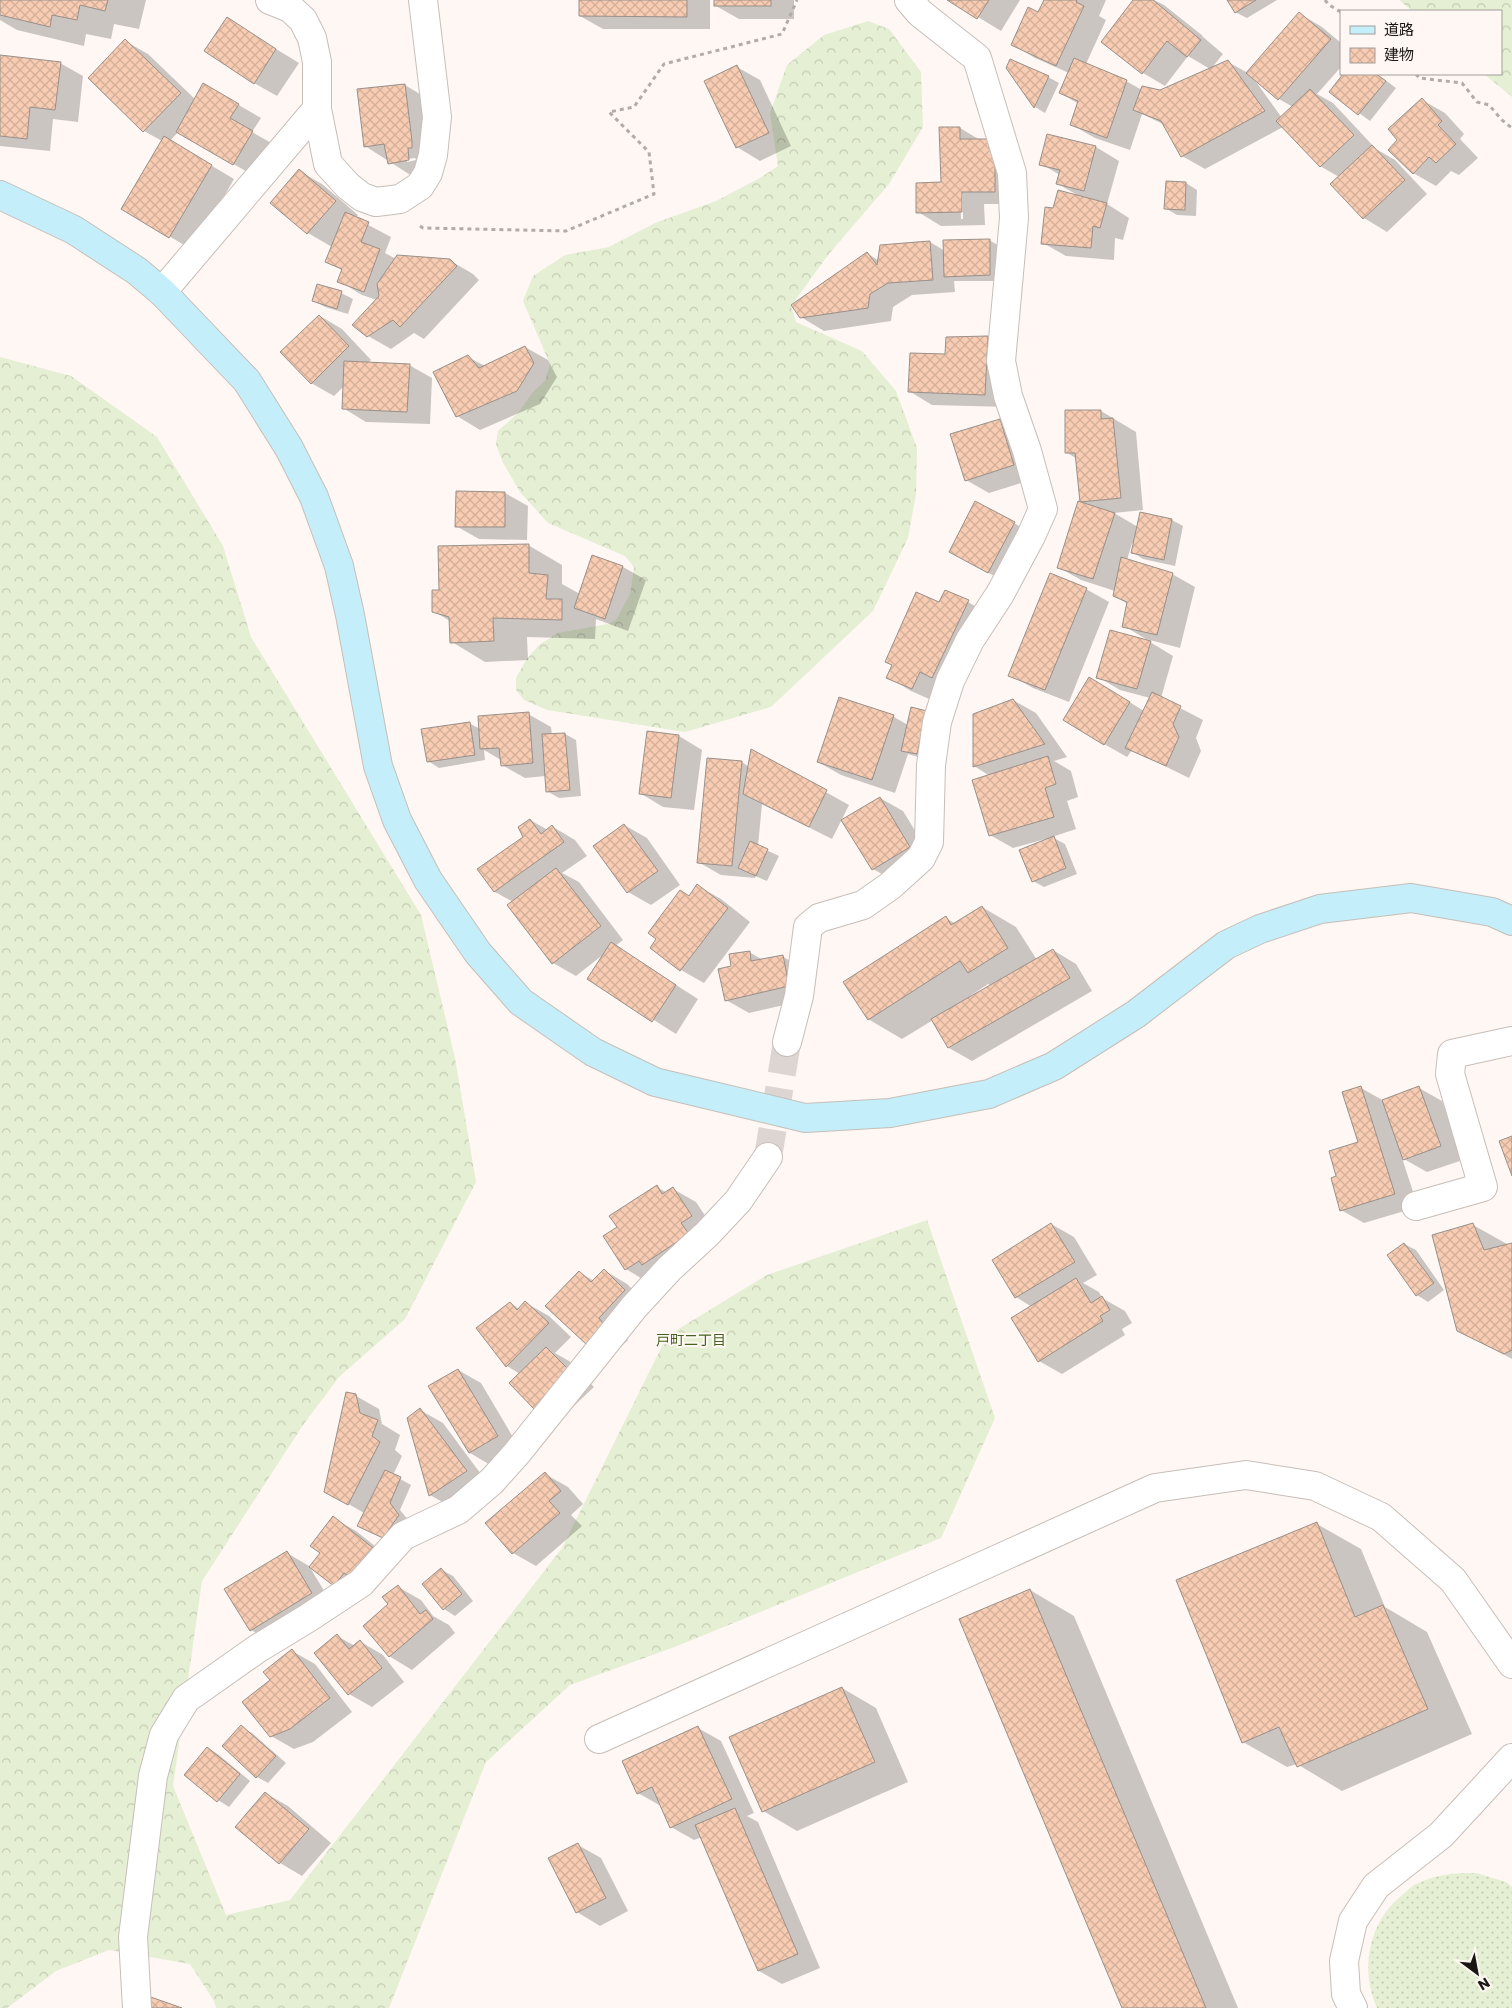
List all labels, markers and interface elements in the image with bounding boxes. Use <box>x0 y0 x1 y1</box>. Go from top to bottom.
legend <box>1340 10 1502 75</box>
text: 道路 <box>1384 19 1414 40</box>
text: 建物 <box>1384 44 1414 65</box>
district label: 戸町二丁目 <box>656 1330 726 1350</box>
north arrow <box>1452 1948 1502 1998</box>
text: N <box>1474 1973 1494 1995</box>

